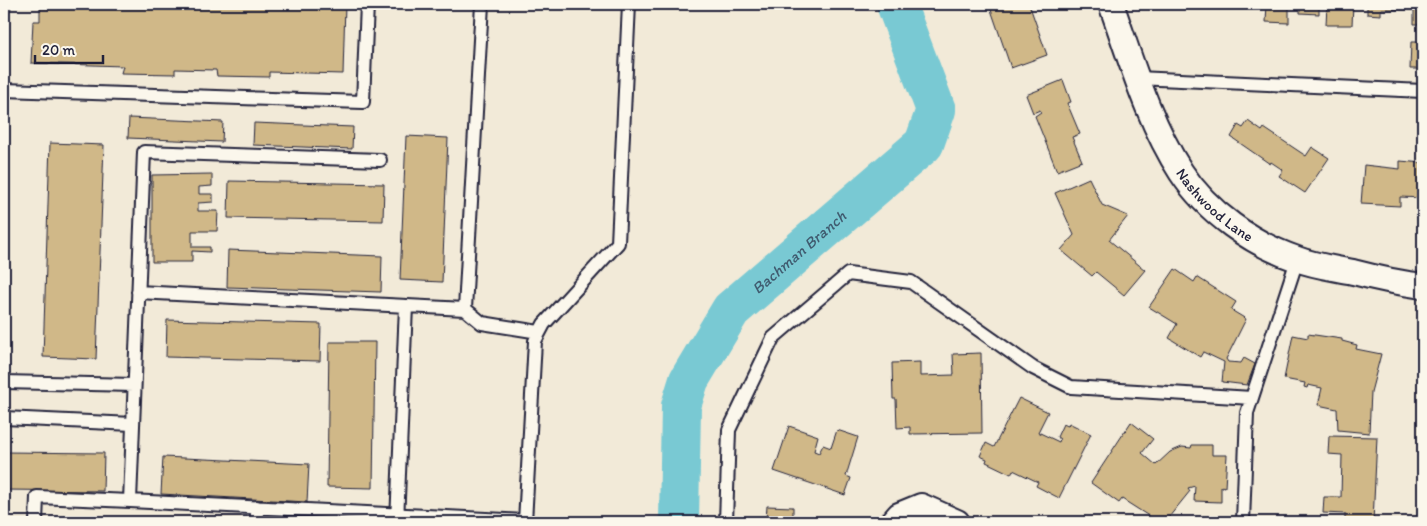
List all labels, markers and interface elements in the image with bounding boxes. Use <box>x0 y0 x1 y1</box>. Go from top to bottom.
scale bar <box>35 32 102 64</box>
text: 20 m <box>42 41 76 59</box>
street label: Nashwood Lane <box>1172 165 1256 246</box>
water label: Bachman Branch <box>748 206 850 298</box>

